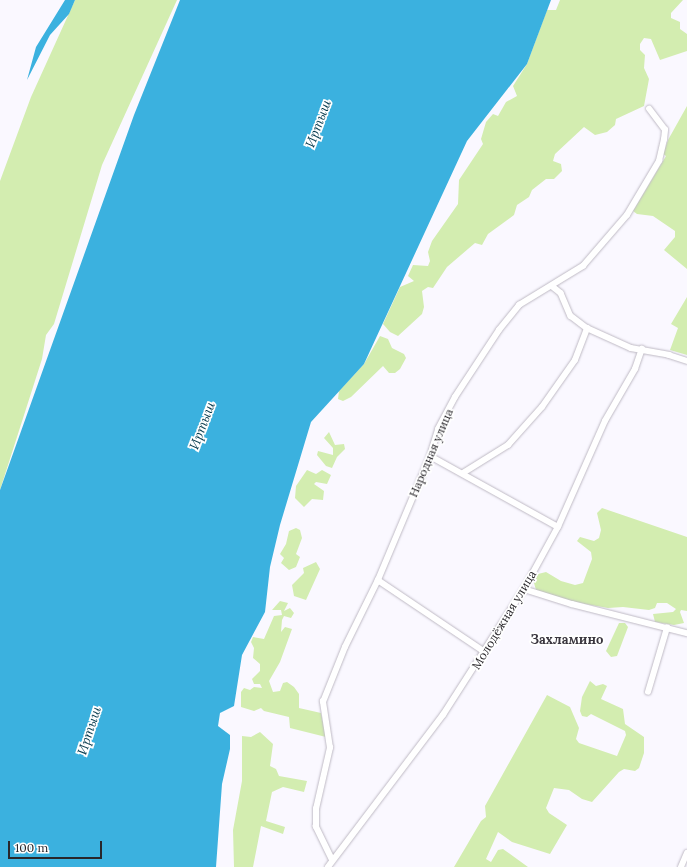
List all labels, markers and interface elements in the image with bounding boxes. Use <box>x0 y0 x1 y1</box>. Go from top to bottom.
water label: Иртыш <box>303 98 335 150</box>
water label: Иртыш <box>187 400 219 452</box>
street label: Народная улица <box>406 407 456 499</box>
street label: Молодёжная улица <box>469 568 539 672</box>
district label: Захламино <box>531 632 603 648</box>
water label: Иртыш <box>75 705 105 757</box>
scale bar <box>10 833 104 859</box>
text: 100 m <box>15 840 48 855</box>

